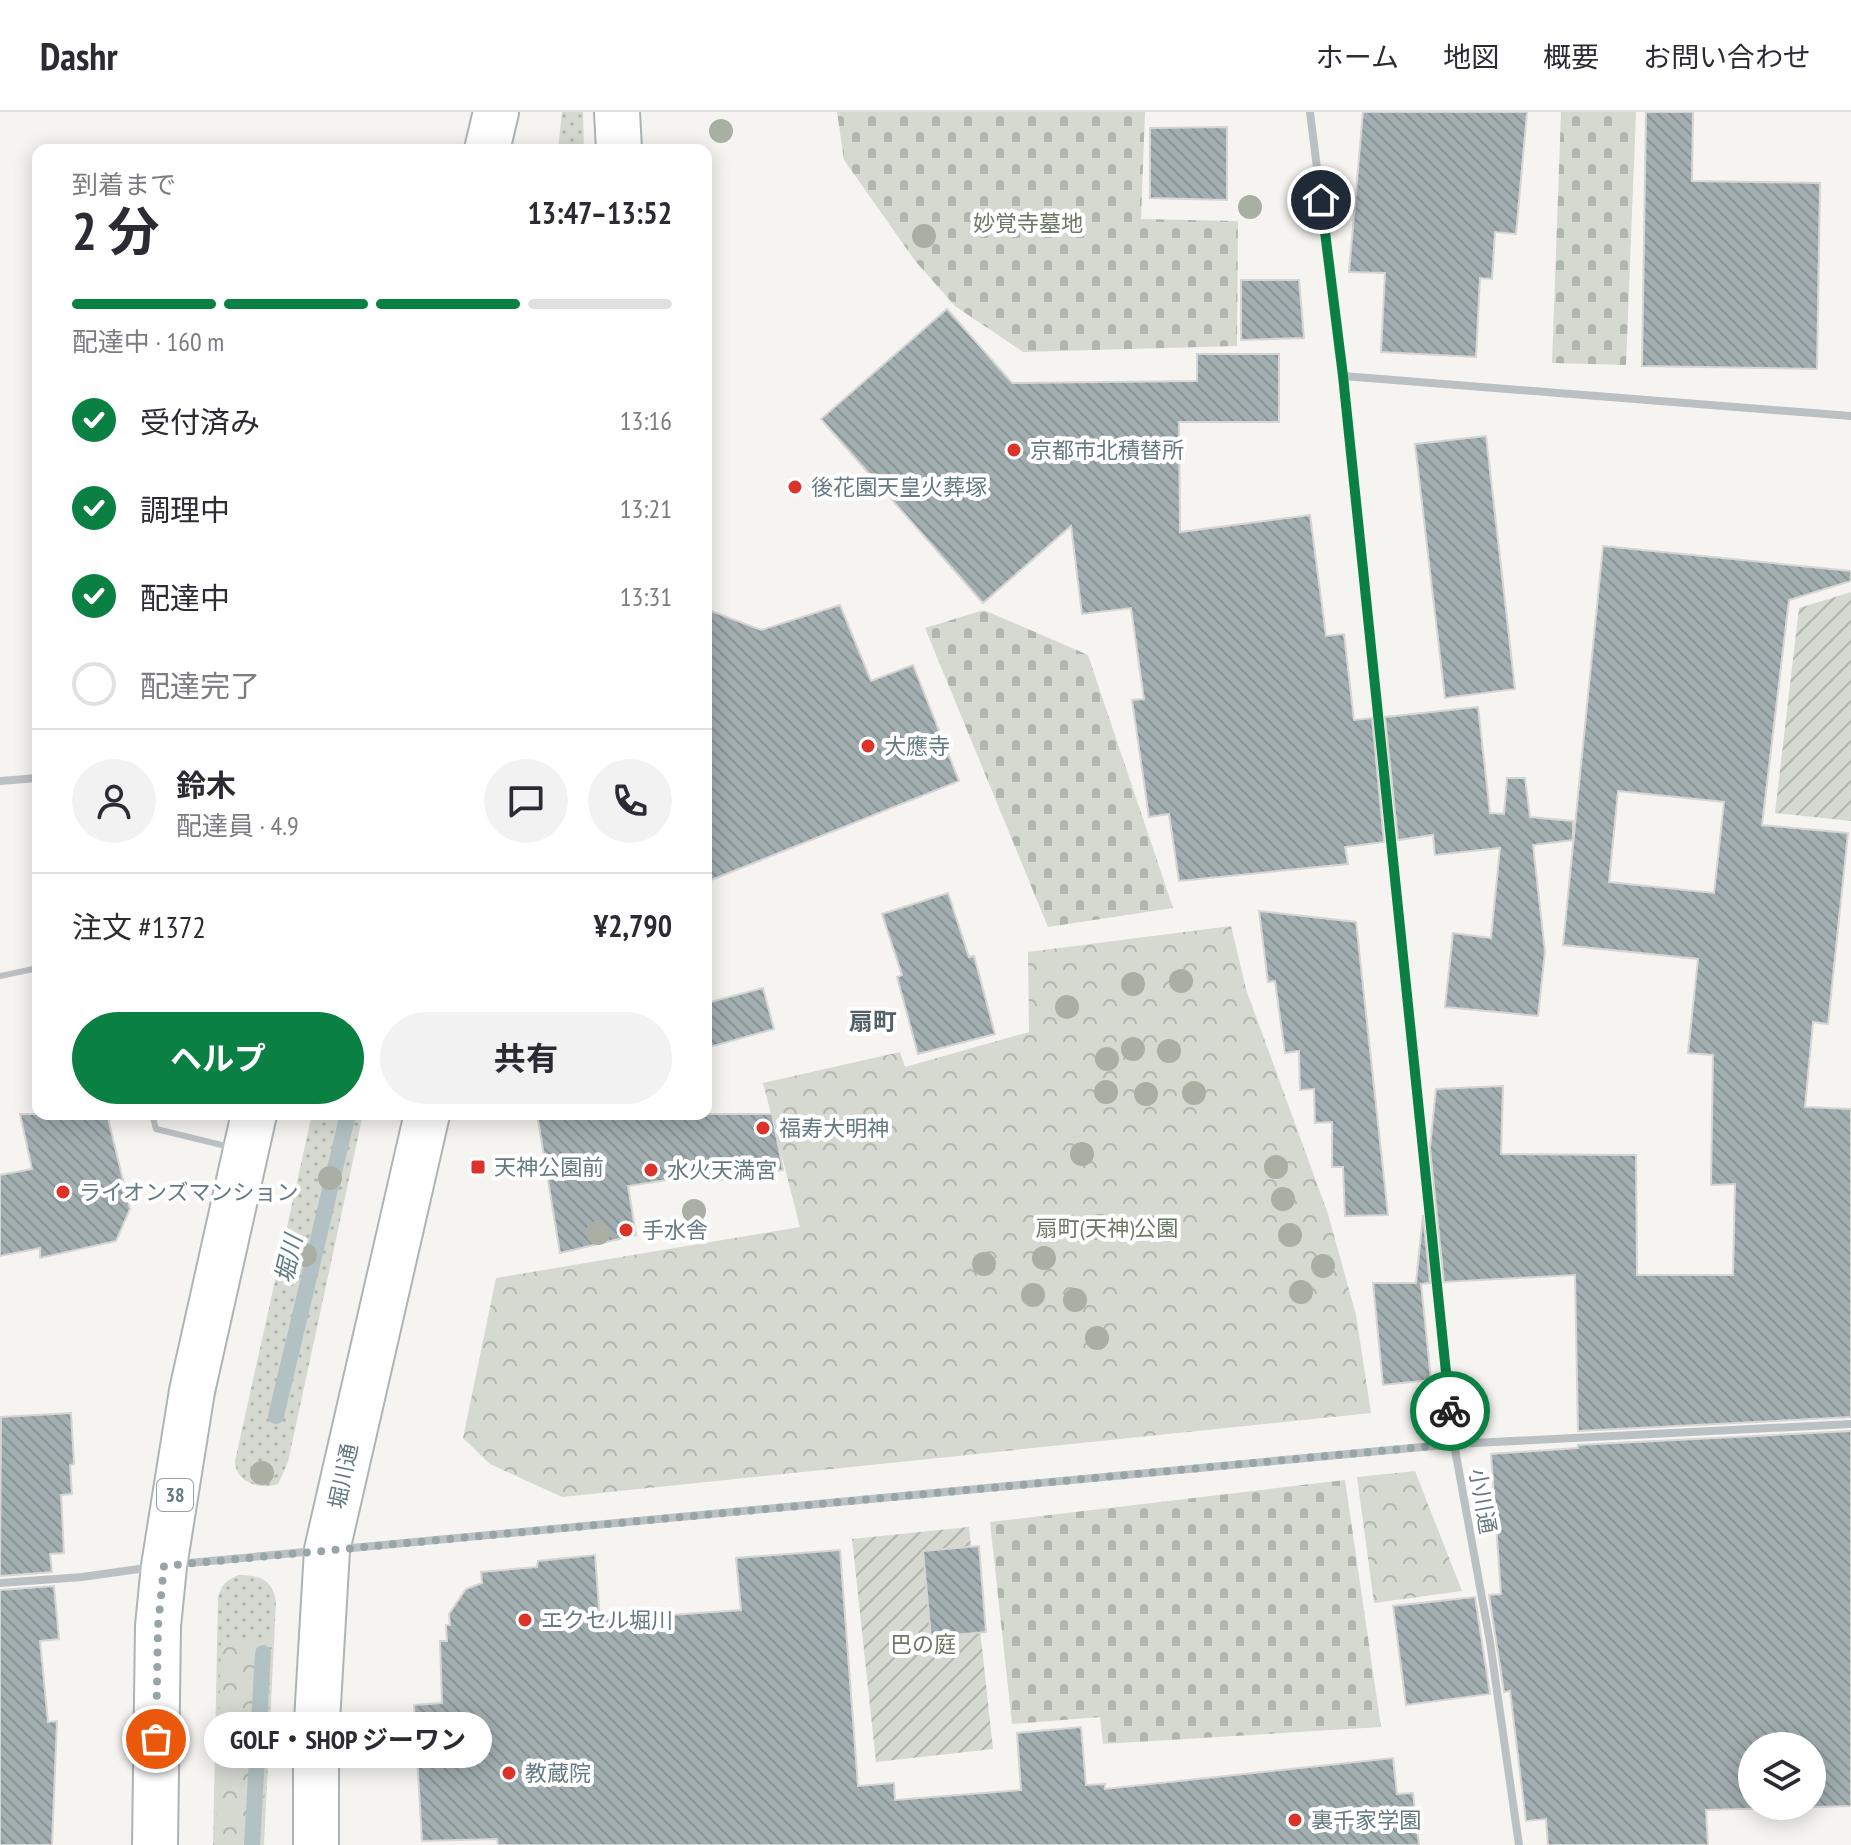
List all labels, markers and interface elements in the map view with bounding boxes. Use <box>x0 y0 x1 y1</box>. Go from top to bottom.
text: Dashr <box>40 31 118 80</box>
text: ホーム <box>1316 38 1399 75</box>
text: 地図 <box>1443 38 1499 75</box>
text: 概要 <box>1543 38 1599 75</box>
text: お問い合わせ <box>1643 38 1811 75</box>
pin <box>1287 166 1355 234</box>
text: 到着まで <box>72 168 176 201</box>
icon: home <box>1299 178 1343 222</box>
text: 13:47–13:52 <box>528 193 672 232</box>
text: 2 分 <box>72 197 160 264</box>
park label: 妙覚寺墓地 <box>973 209 1083 237</box>
text: 配達中 · 160 m <box>72 325 224 358</box>
icon: check <box>72 398 116 442</box>
text: 受付済み <box>140 402 260 441</box>
text: 13:16 <box>620 404 672 437</box>
place label: 京都市北積替所 <box>1030 436 1184 464</box>
marker: 京都市北積替所 <box>1005 441 1023 459</box>
place label: 後花園天皇火葬塚 <box>811 473 987 501</box>
marker: 後花園天皇火葬塚 <box>786 478 804 496</box>
icon: check <box>72 486 116 530</box>
text: 調理中 <box>140 490 230 529</box>
text: 13:21 <box>620 492 672 525</box>
icon: check <box>72 574 116 618</box>
text: 配達中 <box>140 578 230 617</box>
text: 13:31 <box>620 580 672 613</box>
text: 配達完了 <box>140 666 260 705</box>
place label: 大應寺 <box>884 732 950 760</box>
marker: 大應寺 <box>859 737 877 755</box>
button: person <box>72 759 156 843</box>
button: chat <box>484 759 568 843</box>
button: phone <box>588 759 672 843</box>
text: 鈴木 <box>176 765 236 804</box>
text: 配達員 · 4.9 <box>176 809 299 842</box>
text: ¥2,790 <box>594 906 672 945</box>
text: 注文 #1372 <box>72 907 206 946</box>
district label: 扇町 <box>849 1006 897 1037</box>
button: ヘルプ <box>72 1012 364 1104</box>
button: 共有 <box>380 1012 672 1104</box>
place label: 福寿大明神 <box>779 1114 889 1142</box>
marker: 福寿大明神 <box>754 1119 772 1137</box>
place label: 天神公園前 <box>494 1153 604 1181</box>
place label: 水火天満宮 <box>667 1156 777 1184</box>
marker: 天神公園前 <box>469 1158 487 1176</box>
marker: 水火天満宮 <box>642 1161 660 1179</box>
place label: ライオンズマンション <box>79 1178 299 1206</box>
marker: ライオンズマンション <box>54 1183 72 1201</box>
park label: 扇町(天神)公園 <box>1036 1214 1178 1242</box>
place label: 手水舎 <box>642 1216 708 1244</box>
marker: 手水舎 <box>617 1221 635 1239</box>
water label: 堀川 <box>268 1229 310 1286</box>
courier <box>1410 1371 1490 1451</box>
icon: bike <box>1428 1389 1472 1433</box>
street label: 堀川通 <box>322 1441 364 1511</box>
street label: 小川通 <box>1463 1466 1503 1536</box>
road number: 38 <box>157 1479 193 1511</box>
place label: エクセル堀川 <box>541 1606 673 1634</box>
marker: エクセル堀川 <box>516 1611 534 1629</box>
park label: 巴の庭 <box>890 1630 956 1658</box>
pin <box>122 1705 190 1773</box>
callout: GOLF・SHOP ジーワン <box>204 1711 492 1767</box>
icon: bag <box>134 1717 178 1761</box>
text: GOLF・SHOP ジーワン <box>230 1723 466 1756</box>
map controls <box>1738 1732 1826 1820</box>
button: layers <box>1738 1732 1826 1820</box>
place label: 教蔵院 <box>525 1759 591 1787</box>
marker: 教蔵院 <box>500 1764 518 1782</box>
place label: 裏千家学園 <box>1311 1806 1421 1834</box>
marker: 裏千家学園 <box>1286 1811 1304 1829</box>

